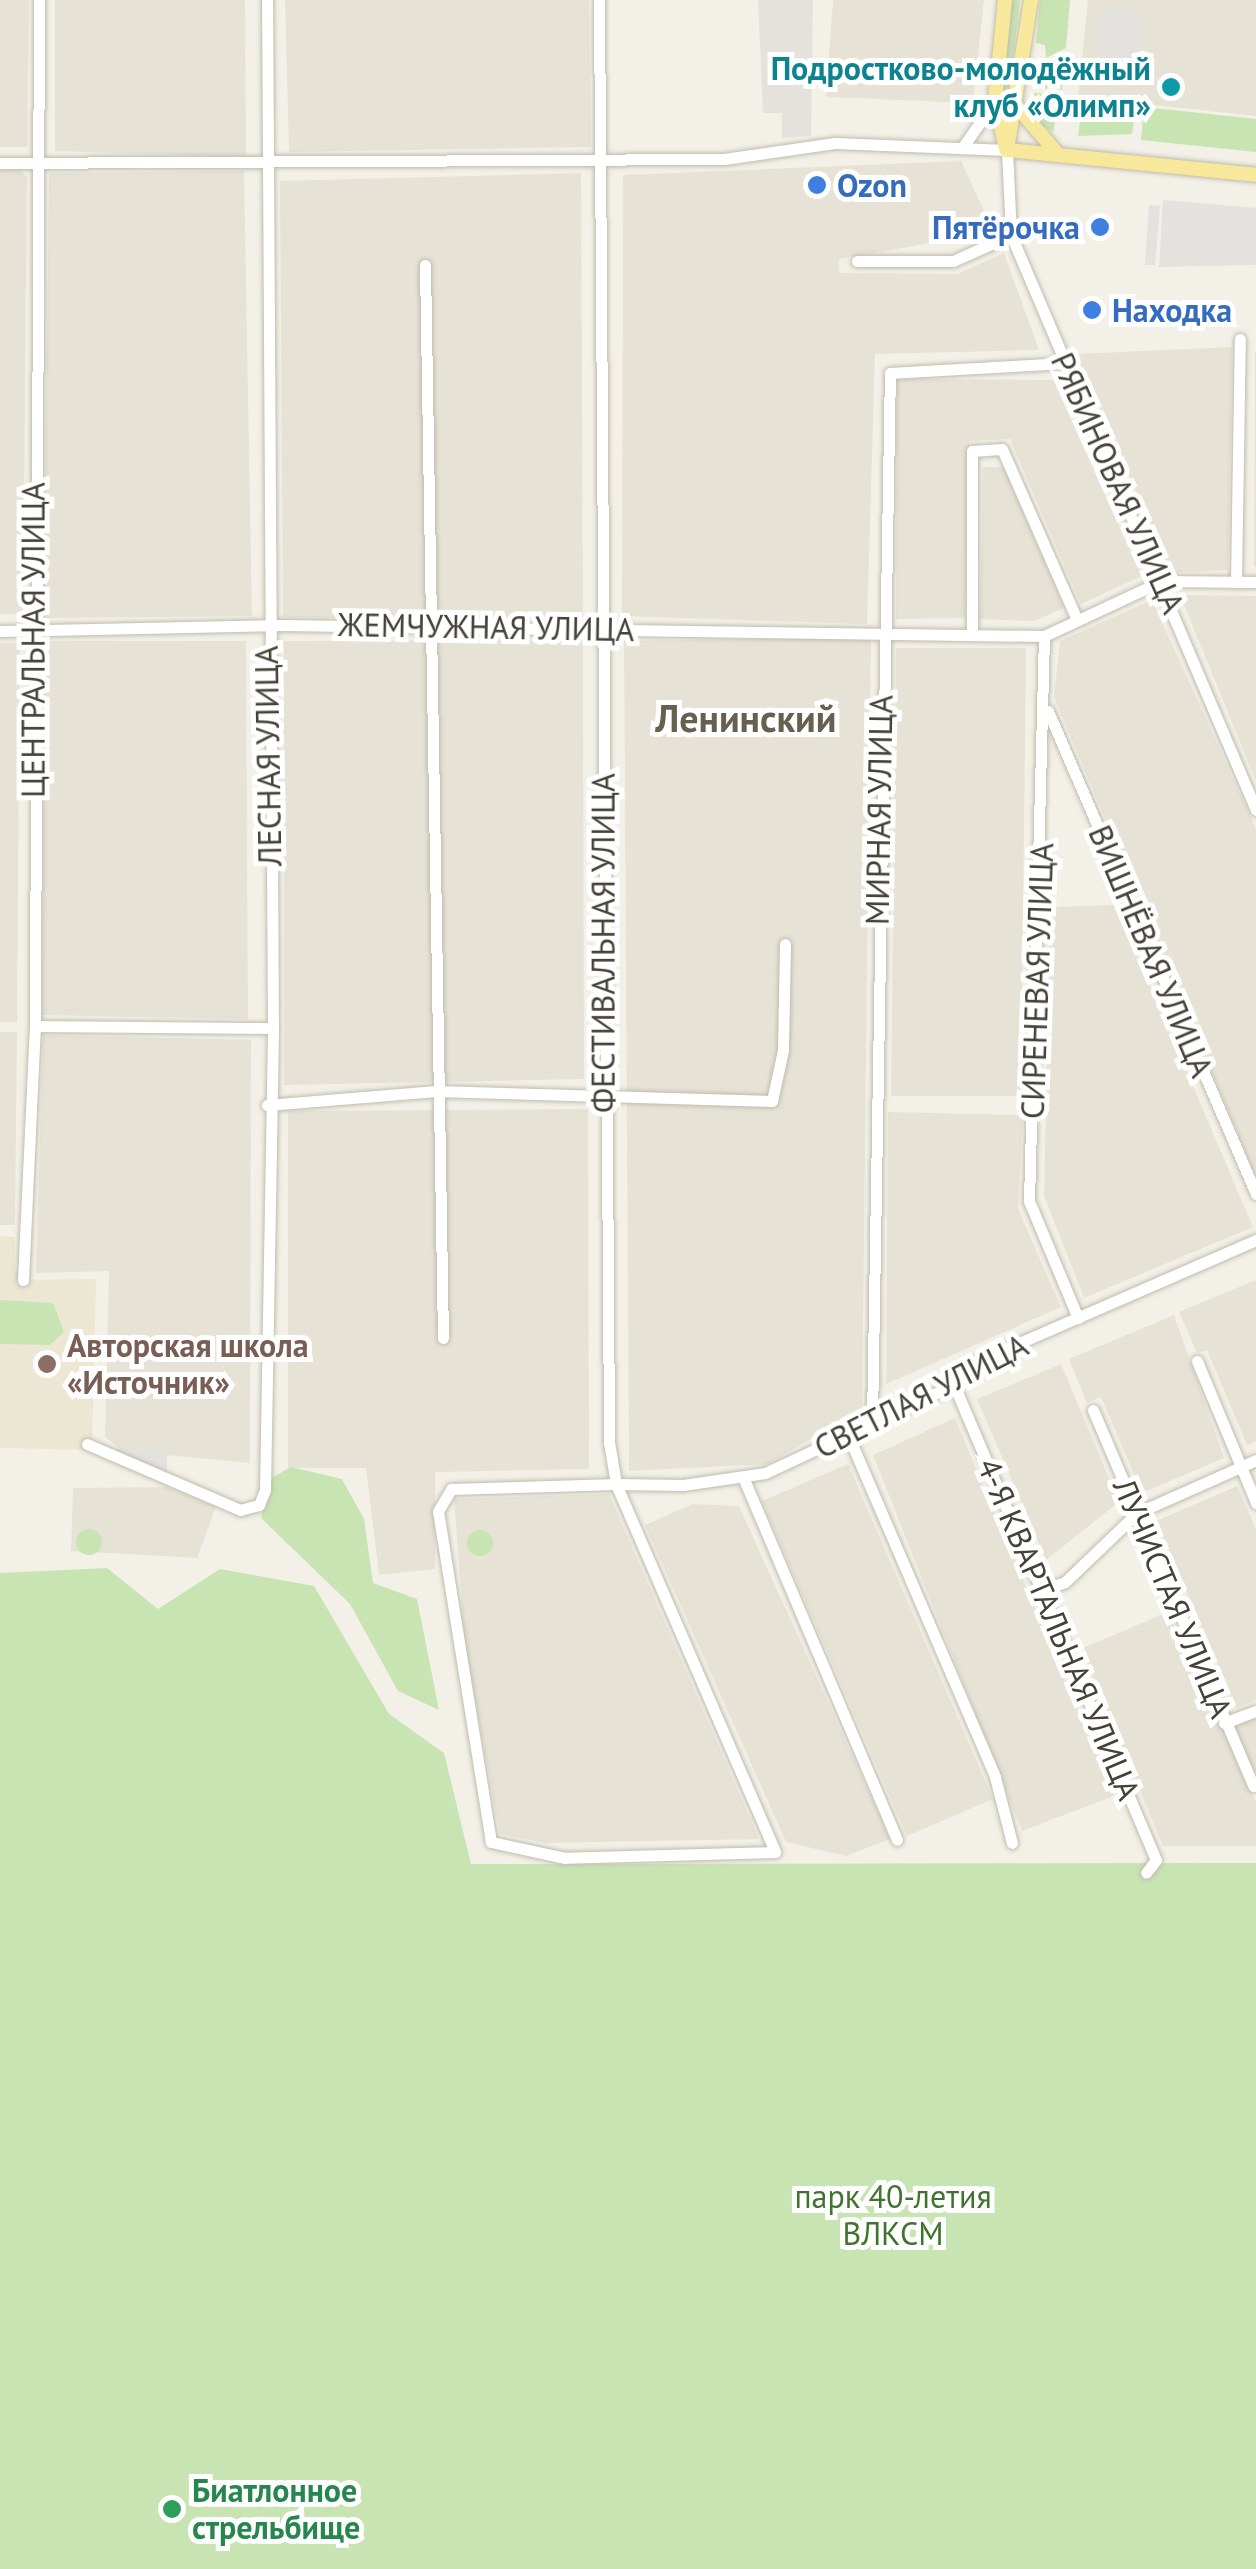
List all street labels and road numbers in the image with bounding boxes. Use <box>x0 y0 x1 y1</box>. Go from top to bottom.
street label: РЯБИНОВАЯ УЛИЦА <box>1043 346 1193 620</box>
street label: ЦЕНТРАЛЬНАЯ УЛИЦА <box>14 482 52 798</box>
street label: ЖЕМЧУЖНАЯ УЛИЦА <box>337 605 635 649</box>
street label: ЛЕСНАЯ УЛИЦА <box>247 645 289 867</box>
street label: МИРНАЯ УЛИЦА <box>858 694 900 926</box>
street label: ФЕСТИВАЛЬНАЯ УЛИЦА <box>584 773 622 1113</box>
street label: ВИШНЁВАЯ УЛИЦА <box>1080 819 1222 1083</box>
street label: СИРЕНЕВАЯ УЛИЦА <box>1013 842 1061 1120</box>
street label: СВЕТЛАЯ УЛИЦА <box>807 1325 1035 1467</box>
street label: 4-Я КВАРТАЛЬНАЯ УЛИЦА <box>969 1452 1149 1806</box>
street label: ЛУЧИСТАЯ УЛИЦА <box>1105 1472 1241 1724</box>

